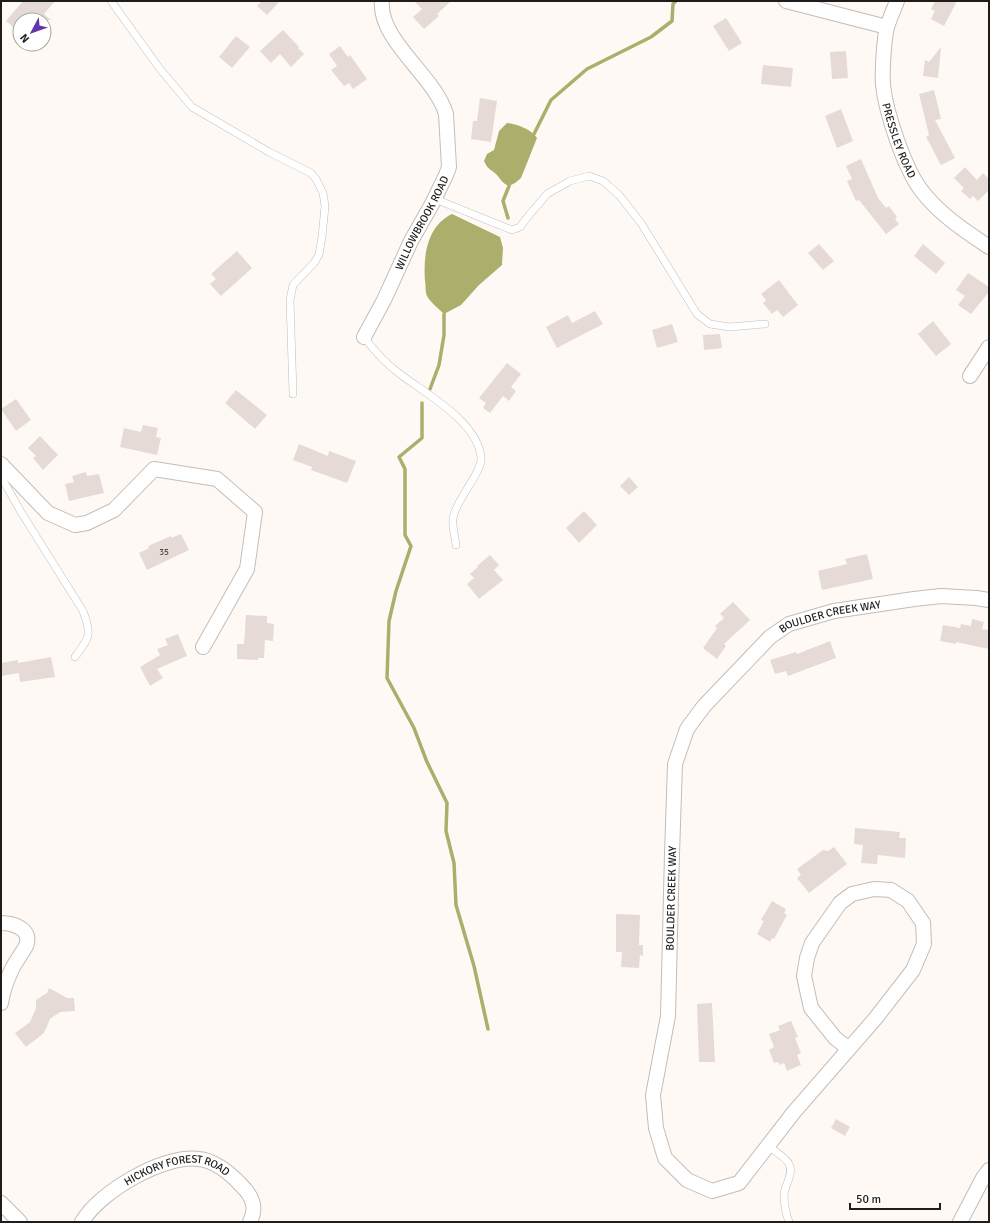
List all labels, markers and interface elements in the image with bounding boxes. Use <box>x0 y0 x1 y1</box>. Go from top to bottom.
north arrow <box>12 12 52 52</box>
text: N <box>17 31 32 45</box>
street label: PRESSLEY ROAD <box>880 102 919 180</box>
street label: WILLOWBROOK ROAD <box>392 174 451 272</box>
house number: 35 <box>159 547 169 558</box>
street label: BOULDER CREEK WAY <box>776 598 882 635</box>
street label: BOULDER CREEK WAY <box>663 845 679 951</box>
street label: HICKORY FOREST ROAD <box>122 1152 233 1188</box>
scale bar <box>850 1185 940 1211</box>
text: 50 m <box>856 1192 881 1207</box>

